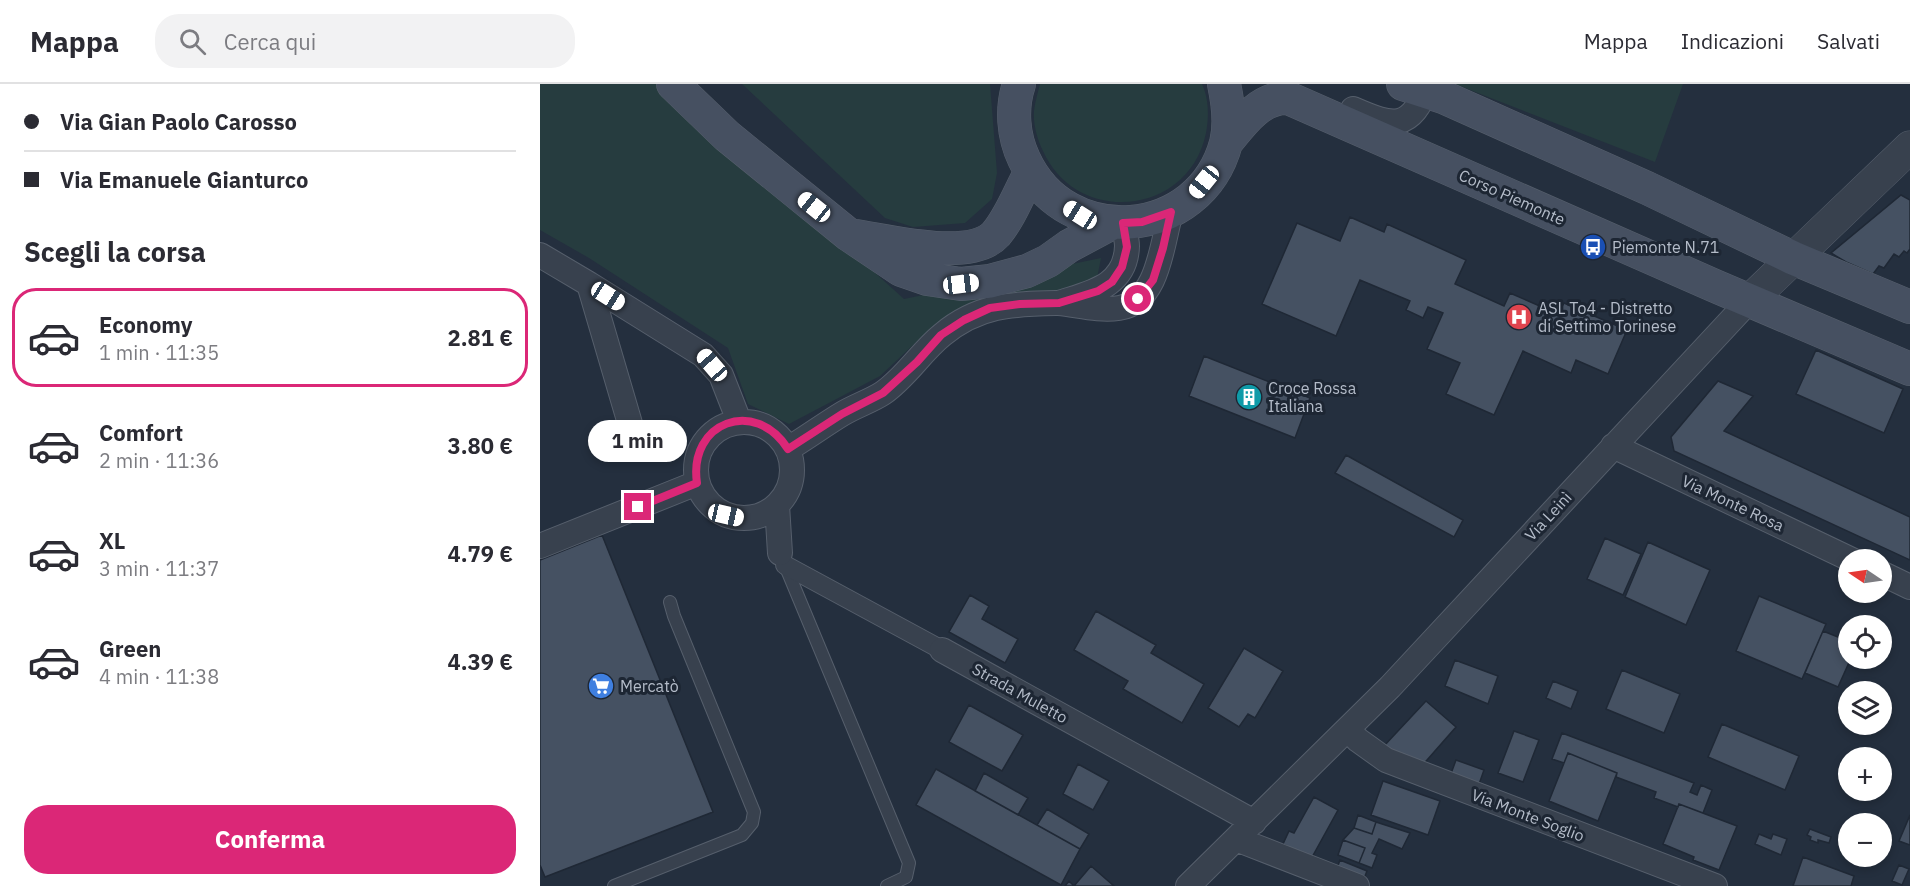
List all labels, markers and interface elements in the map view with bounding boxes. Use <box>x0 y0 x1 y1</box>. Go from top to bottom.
search box <box>155 14 575 68</box>
text: Mappa <box>30 23 119 60</box>
icon: search <box>176 25 209 58</box>
text: Cerca qui <box>224 27 316 56</box>
text: Mappa <box>1584 27 1648 55</box>
text: Indicazioni <box>1681 27 1784 55</box>
text: Salvati <box>1817 27 1880 55</box>
text: Via Gian Paolo Carosso <box>60 107 297 136</box>
car <box>1186 162 1222 202</box>
text: Via Emanuele Gianturco <box>60 165 308 194</box>
street label: Corso Piemonte <box>1456 165 1568 229</box>
car <box>794 189 834 225</box>
car <box>1060 198 1100 232</box>
bus stop icon: Piemonte N.71 <box>1578 232 1608 262</box>
text: Scegli la corsa <box>24 234 206 269</box>
place label: Piemonte N.71 <box>1612 237 1719 257</box>
car <box>942 273 980 295</box>
car <box>588 279 628 313</box>
route start <box>1124 285 1151 312</box>
place label: ASL To4 - Distretto di Settimo Torinese <box>1538 298 1677 336</box>
hospital icon: ASL To4 - Distretto di Settimo Torinese <box>1504 302 1534 332</box>
text: Economy <box>99 310 193 339</box>
icon: car <box>27 311 81 365</box>
text: 2.81 € <box>448 323 513 352</box>
text: 1 min · 11:35 <box>99 339 219 366</box>
car <box>693 346 731 384</box>
place label: Croce Rossa Italiana <box>1268 378 1357 416</box>
building icon: Croce Rossa Italiana <box>1234 382 1264 412</box>
text: Comfort <box>99 418 183 447</box>
icon: car <box>27 419 81 473</box>
callout: 1 min <box>588 420 688 462</box>
text: 1 min <box>611 427 664 454</box>
text: 3.80 € <box>448 431 513 460</box>
text: 2 min · 11:36 <box>99 447 219 474</box>
street label: Via Monte Rosa <box>1679 471 1788 536</box>
street label: Via Leinì <box>1520 487 1576 545</box>
route end <box>624 493 651 520</box>
car <box>706 502 746 528</box>
text: XL <box>99 526 125 555</box>
icon: car <box>27 527 81 581</box>
text: 4.79 € <box>448 539 513 568</box>
north arrow <box>1838 549 1892 603</box>
map controls <box>1838 549 1892 867</box>
text: 3 min · 11:37 <box>99 555 219 582</box>
button: locate <box>1838 615 1892 669</box>
text: Green <box>99 634 161 663</box>
icon: car <box>27 635 81 689</box>
text: 4.39 € <box>448 647 513 676</box>
street label: Strada Muletto <box>969 659 1071 727</box>
text: 4 min · 11:38 <box>99 663 219 690</box>
supermarket icon: Mercatò <box>586 671 616 701</box>
place label: Mercatò <box>620 676 679 696</box>
button: layers <box>1838 681 1892 735</box>
button: + <box>1838 747 1892 801</box>
street label: Via Monte Soglio <box>1469 784 1587 846</box>
button: Conferma <box>24 805 516 874</box>
button: − <box>1838 813 1892 867</box>

